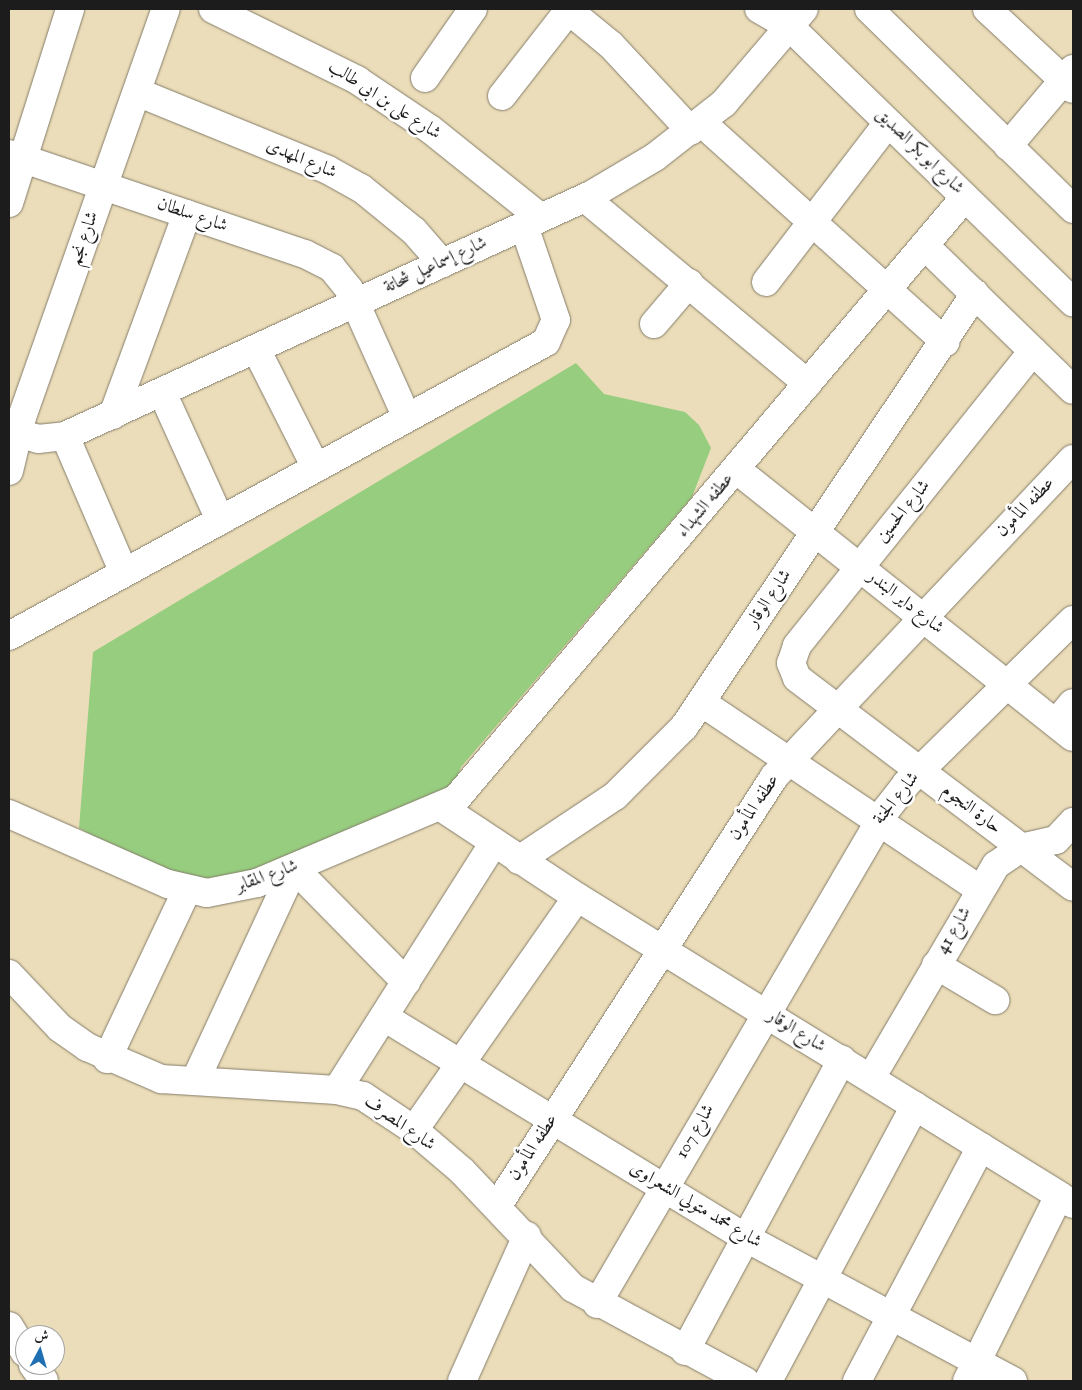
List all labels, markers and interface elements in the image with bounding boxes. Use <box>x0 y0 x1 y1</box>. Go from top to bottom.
street label: شارع على بن ابى طالب <box>324 57 444 145</box>
street label: شارع ابو بكر الصديق <box>870 104 968 200</box>
street label: شارع المهدى <box>262 135 340 185</box>
street label: شارع سلطان <box>154 194 230 238</box>
street label: شارع نجم <box>66 209 104 269</box>
street label: شارع إسماعيل شحاتة <box>381 233 491 299</box>
street label: عطفه الشهداء <box>673 469 739 543</box>
street label: عطفه المأمون <box>992 473 1060 543</box>
street label: شارع الحسين <box>872 476 936 548</box>
street label: شارع الوقار <box>743 566 797 632</box>
street label: شارع داير البندر <box>862 566 948 640</box>
street label: شارع الجنة <box>869 768 925 830</box>
street label: عطفه المأمون <box>725 771 785 845</box>
street label: حارة النجوم <box>937 780 1005 840</box>
street label: شارع المقابر <box>233 856 301 898</box>
street label: شارع 41 <box>933 904 977 958</box>
street label: شارع الوقار <box>763 1006 829 1058</box>
street label: شارع المصرف <box>359 1092 439 1156</box>
street label: شارع 107 <box>672 1101 720 1163</box>
street label: عطفه المأمون <box>505 1111 563 1185</box>
street label: شارع محمد متولي الشعراوى <box>625 1158 765 1254</box>
north arrow <box>15 1325 65 1375</box>
text: ش <box>34 1326 49 1346</box>

